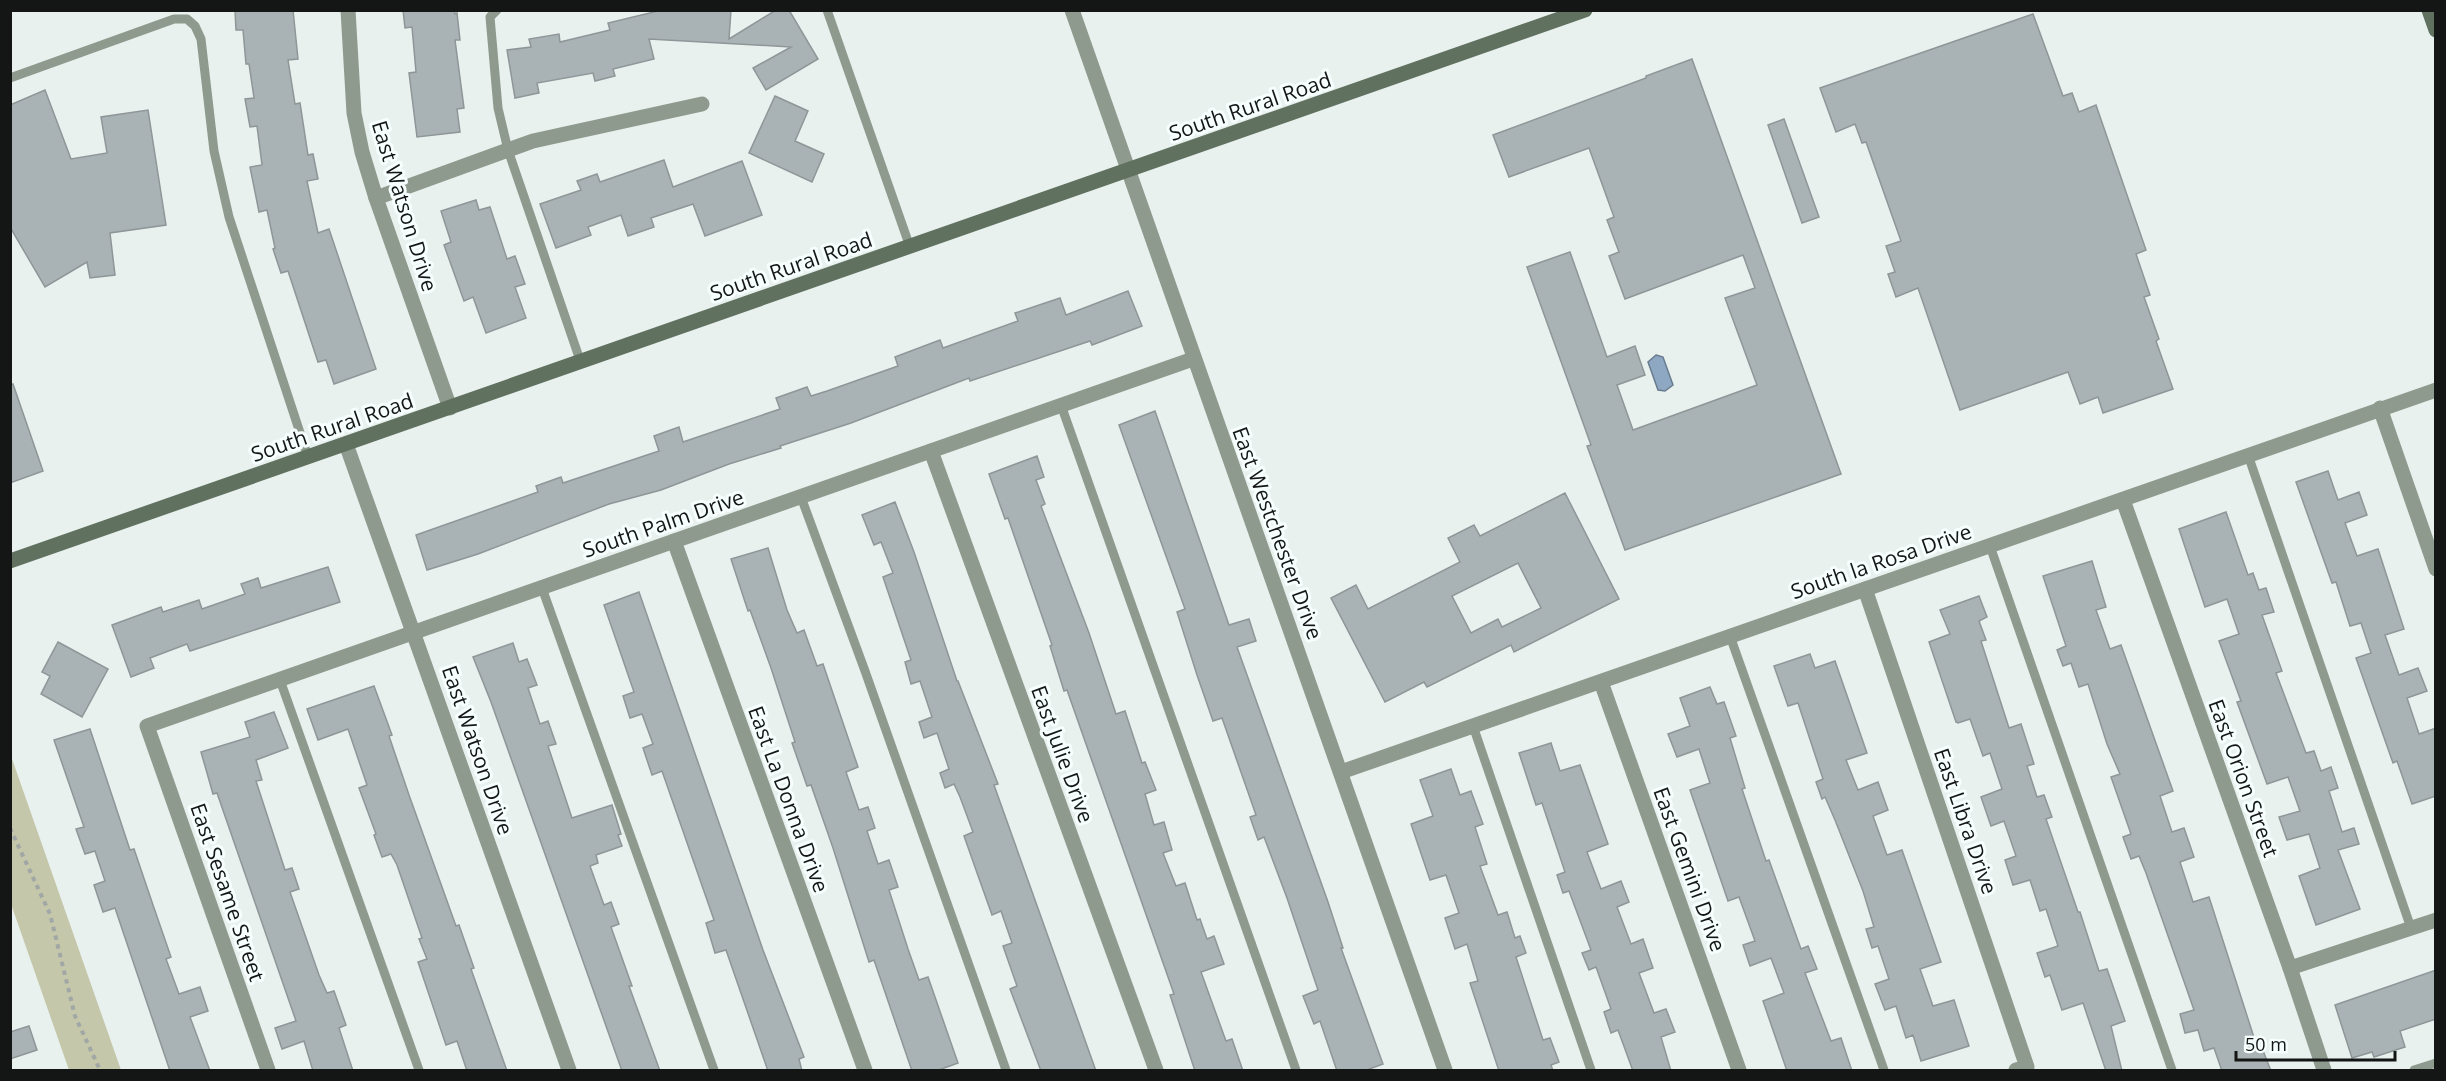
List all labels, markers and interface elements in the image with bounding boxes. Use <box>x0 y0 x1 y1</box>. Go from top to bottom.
street label: South Rural Road <box>1165 65 1335 147</box>
street label: East Watson Drive <box>366 117 444 295</box>
street label: South Rural Road <box>706 225 876 307</box>
street label: South Rural Road <box>247 386 417 468</box>
street label: East Westchester Drive <box>1226 423 1330 643</box>
street label: South Palm Drive <box>579 482 747 564</box>
street label: South la Rosa Drive <box>1787 517 1975 605</box>
street label: East Watson Drive <box>436 662 520 838</box>
street label: East Julie Drive <box>1025 682 1101 826</box>
street label: East Orion Street <box>2202 695 2286 861</box>
street label: East La Donna Drive <box>742 702 836 896</box>
street label: East Libra Drive <box>1928 744 2004 898</box>
street label: East Gemini Drive <box>1647 783 1733 955</box>
street label: East Sesame Street <box>184 799 272 985</box>
scale bar <box>2236 1024 2395 1062</box>
text: 50 m <box>2245 1032 2287 1056</box>

